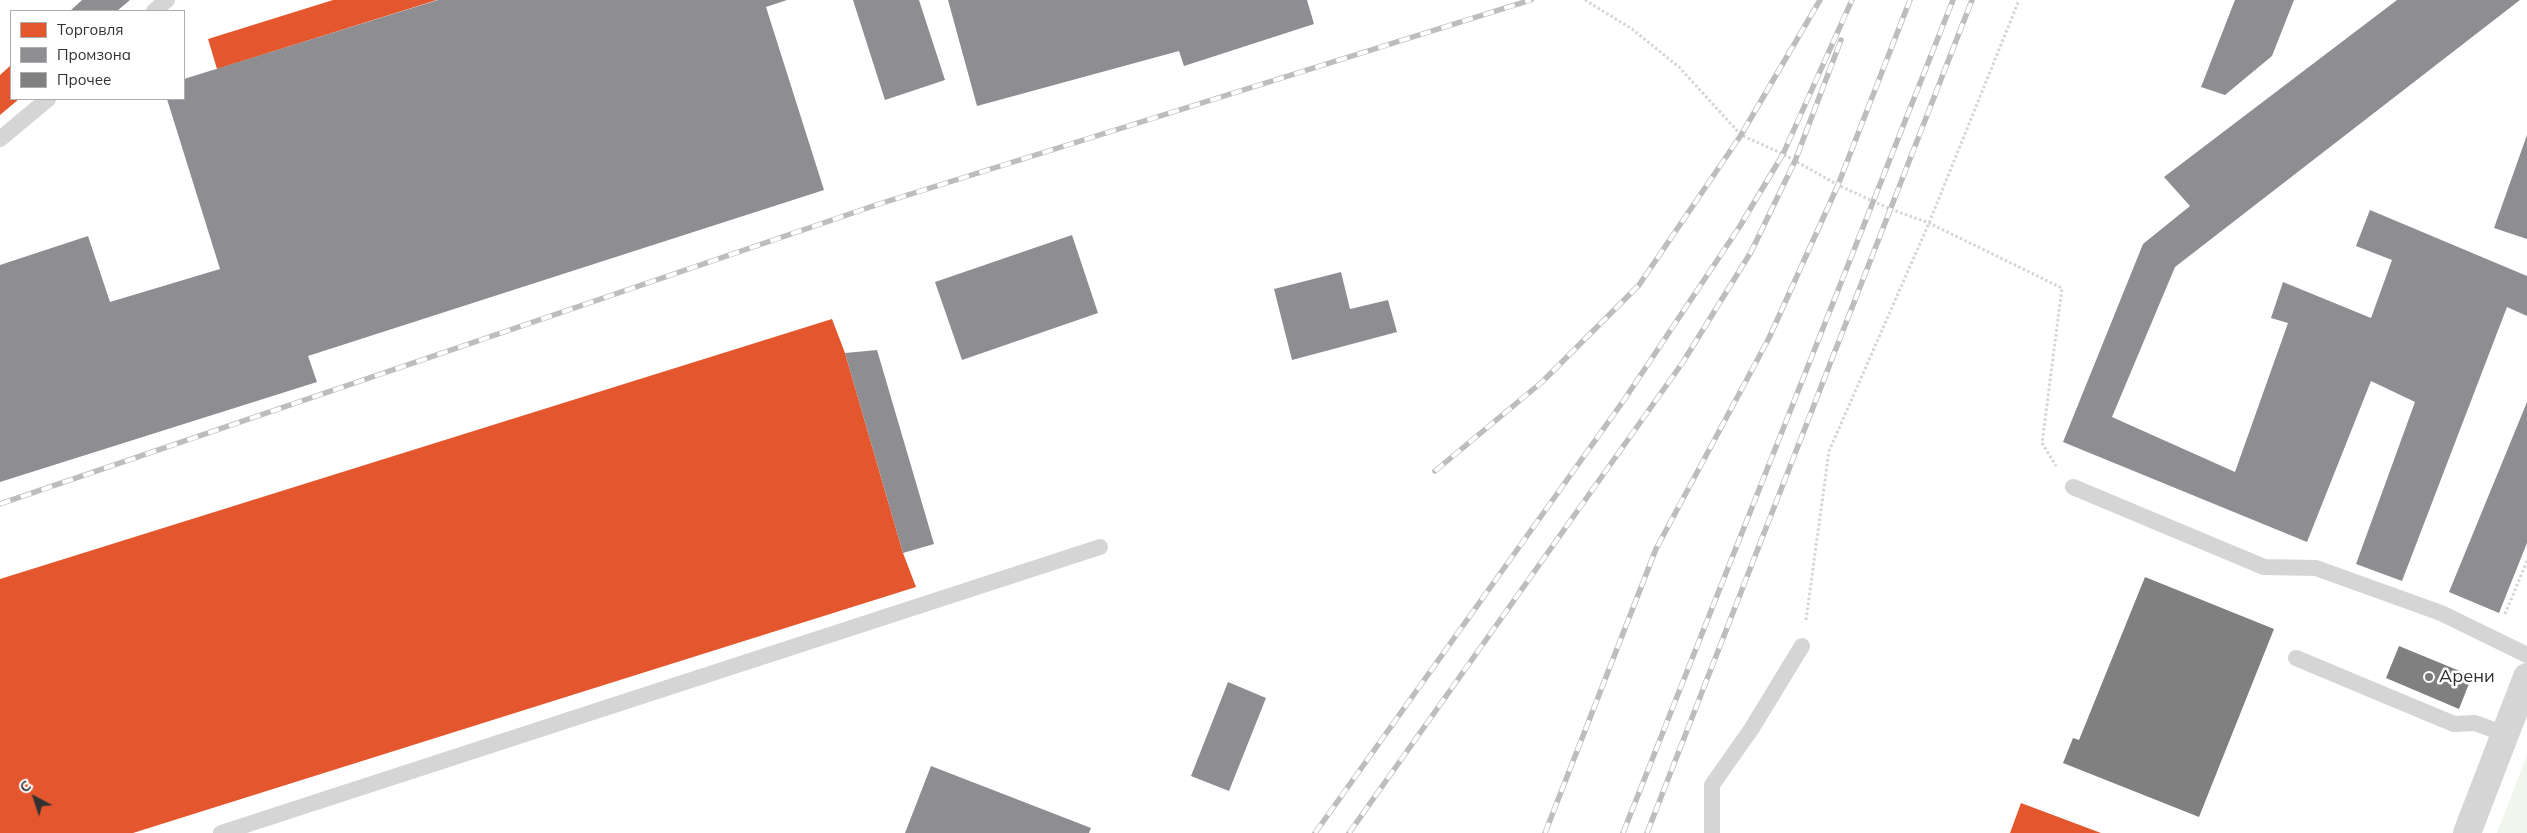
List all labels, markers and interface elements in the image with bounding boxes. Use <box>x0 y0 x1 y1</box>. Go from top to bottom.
legend <box>10 10 185 100</box>
text: Торговля <box>57 20 124 39</box>
text: Промзона <box>57 45 131 64</box>
text: Прочее <box>57 70 111 89</box>
place label: Арени <box>2439 666 2495 688</box>
marker: Арени <box>2423 671 2435 683</box>
north arrow <box>10 773 60 823</box>
text: С <box>16 777 35 796</box>

